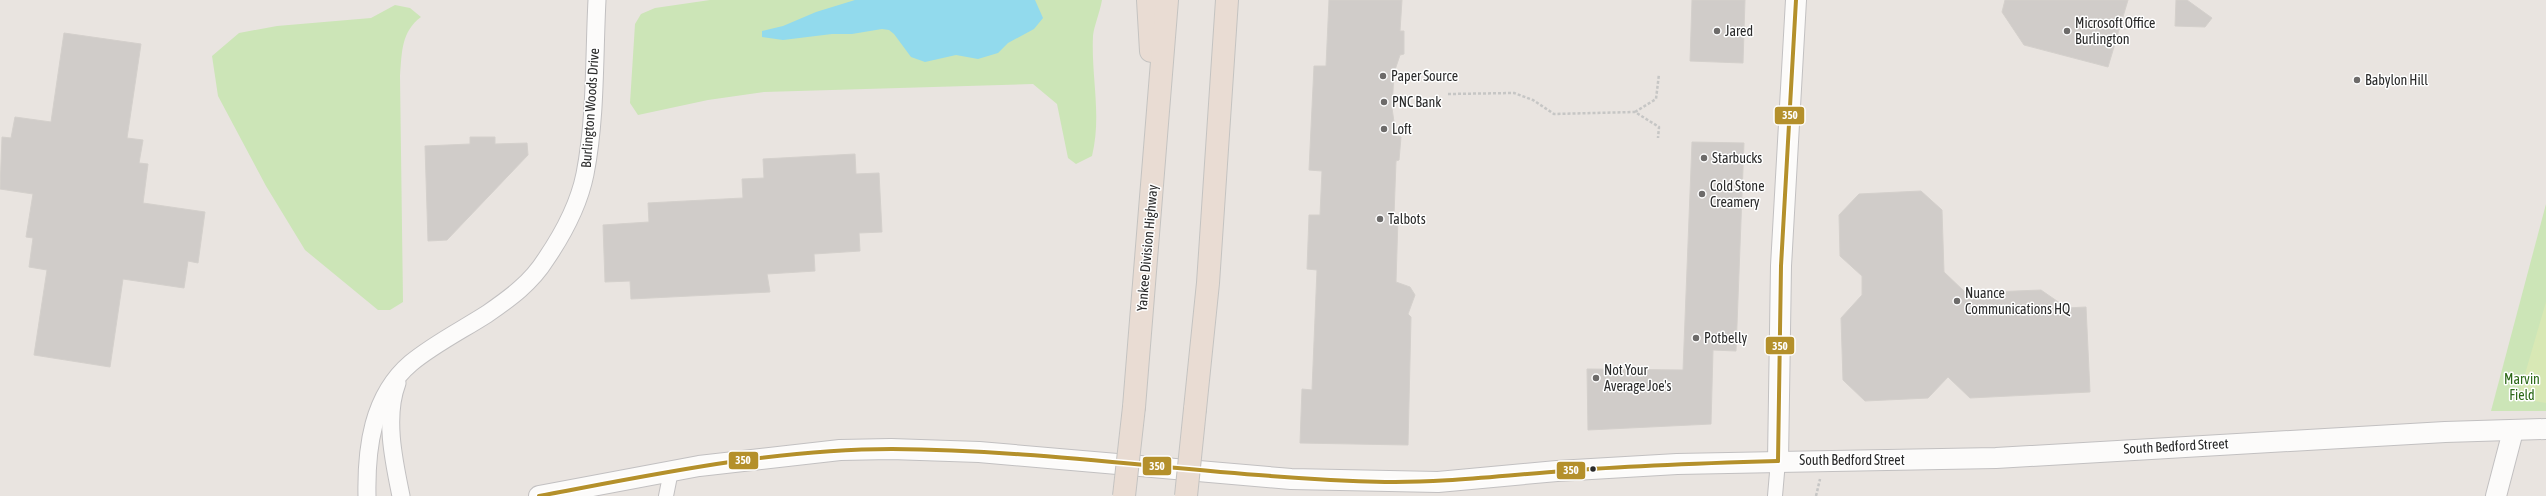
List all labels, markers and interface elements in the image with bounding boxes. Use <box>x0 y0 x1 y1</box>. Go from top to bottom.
place label: Microsoft Office Burlington <box>2075 15 2155 47</box>
place label: Jared <box>1725 23 1753 39</box>
marker: Jared <box>1712 26 1722 36</box>
marker: Microsoft Office Burlington <box>2062 26 2072 36</box>
street label: Burlington Woods Drive <box>578 48 602 168</box>
place label: Paper Source <box>1391 68 1458 84</box>
marker: Paper Source <box>1378 71 1388 81</box>
place label: Babylon Hill <box>2365 72 2428 88</box>
marker: Babylon Hill <box>2352 75 2362 85</box>
place label: PNC Bank <box>1392 94 1441 110</box>
marker: PNC Bank <box>1379 97 1389 107</box>
line badge: 350 <box>1774 106 1805 125</box>
text: 350 <box>1782 109 1798 121</box>
place label: Loft <box>1392 121 1412 137</box>
marker: Loft <box>1379 124 1389 134</box>
place label: Starbucks <box>1712 150 1762 166</box>
marker: Starbucks <box>1699 153 1709 163</box>
place label: Cold Stone Creamery <box>1710 178 1765 210</box>
street label: Yankee Division Highway <box>1133 184 1161 312</box>
marker: Cold Stone Creamery <box>1697 189 1707 199</box>
place label: Talbots <box>1388 211 1426 227</box>
marker: Talbots <box>1375 214 1385 224</box>
place label: Nuance Communications HQ <box>1965 285 2071 317</box>
marker: Nuance Communications HQ <box>1952 296 1962 306</box>
place label: Potbelly <box>1704 330 1748 346</box>
marker: Potbelly <box>1691 333 1701 343</box>
line badge: 350 <box>1765 336 1795 355</box>
text: 350 <box>1772 340 1788 352</box>
place label: Not Your Average Joe's <box>1604 362 1672 394</box>
park label: Marvin Field <box>2504 371 2540 403</box>
marker: Not Your Average Joe's <box>1591 373 1601 383</box>
street label: South Bedford Street <box>2123 435 2229 457</box>
line badge: 350 <box>728 451 759 470</box>
street label: South Bedford Street <box>1799 452 1905 468</box>
text: 350 <box>735 454 751 466</box>
line badge: 350 <box>1142 456 1172 476</box>
text: 350 <box>1149 460 1165 472</box>
line badge: 350 <box>1556 461 1586 480</box>
text: 350 <box>1563 464 1579 476</box>
unlabelled marker <box>1588 464 1598 474</box>

